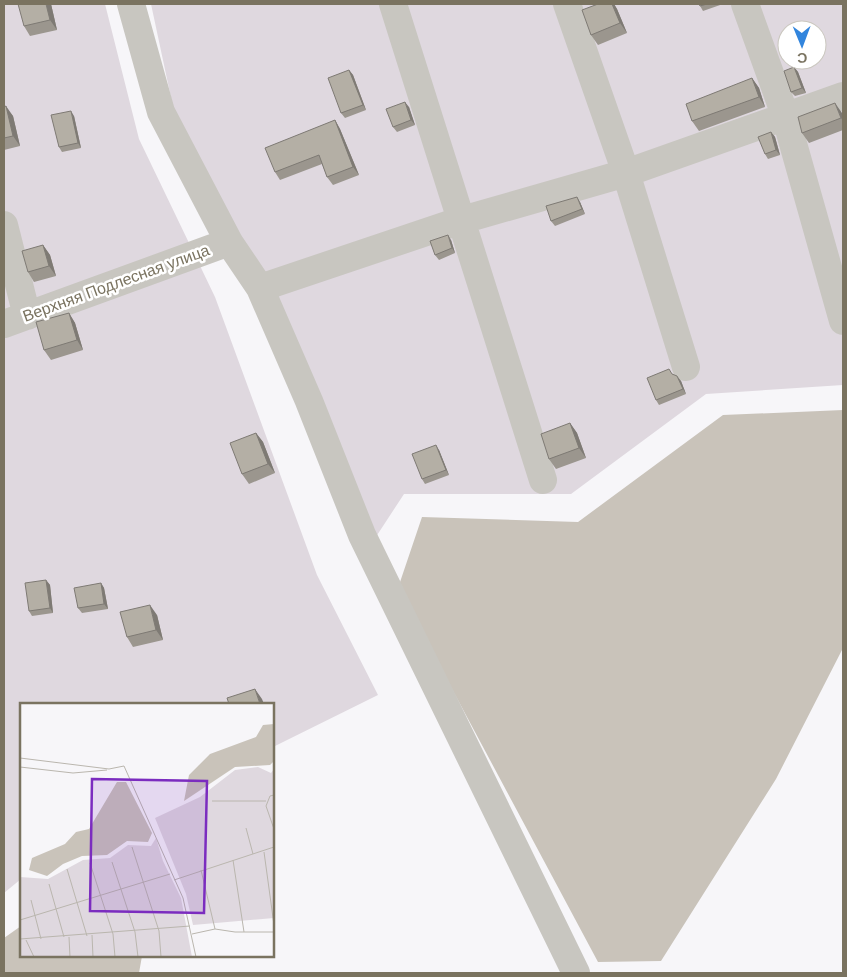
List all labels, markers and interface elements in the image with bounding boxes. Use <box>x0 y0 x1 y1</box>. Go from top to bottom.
north arrow <box>777 20 827 70</box>
text: С <box>797 50 807 66</box>
street label: Верхняя Подлесная улица <box>20 241 212 325</box>
inset map <box>20 703 274 957</box>

